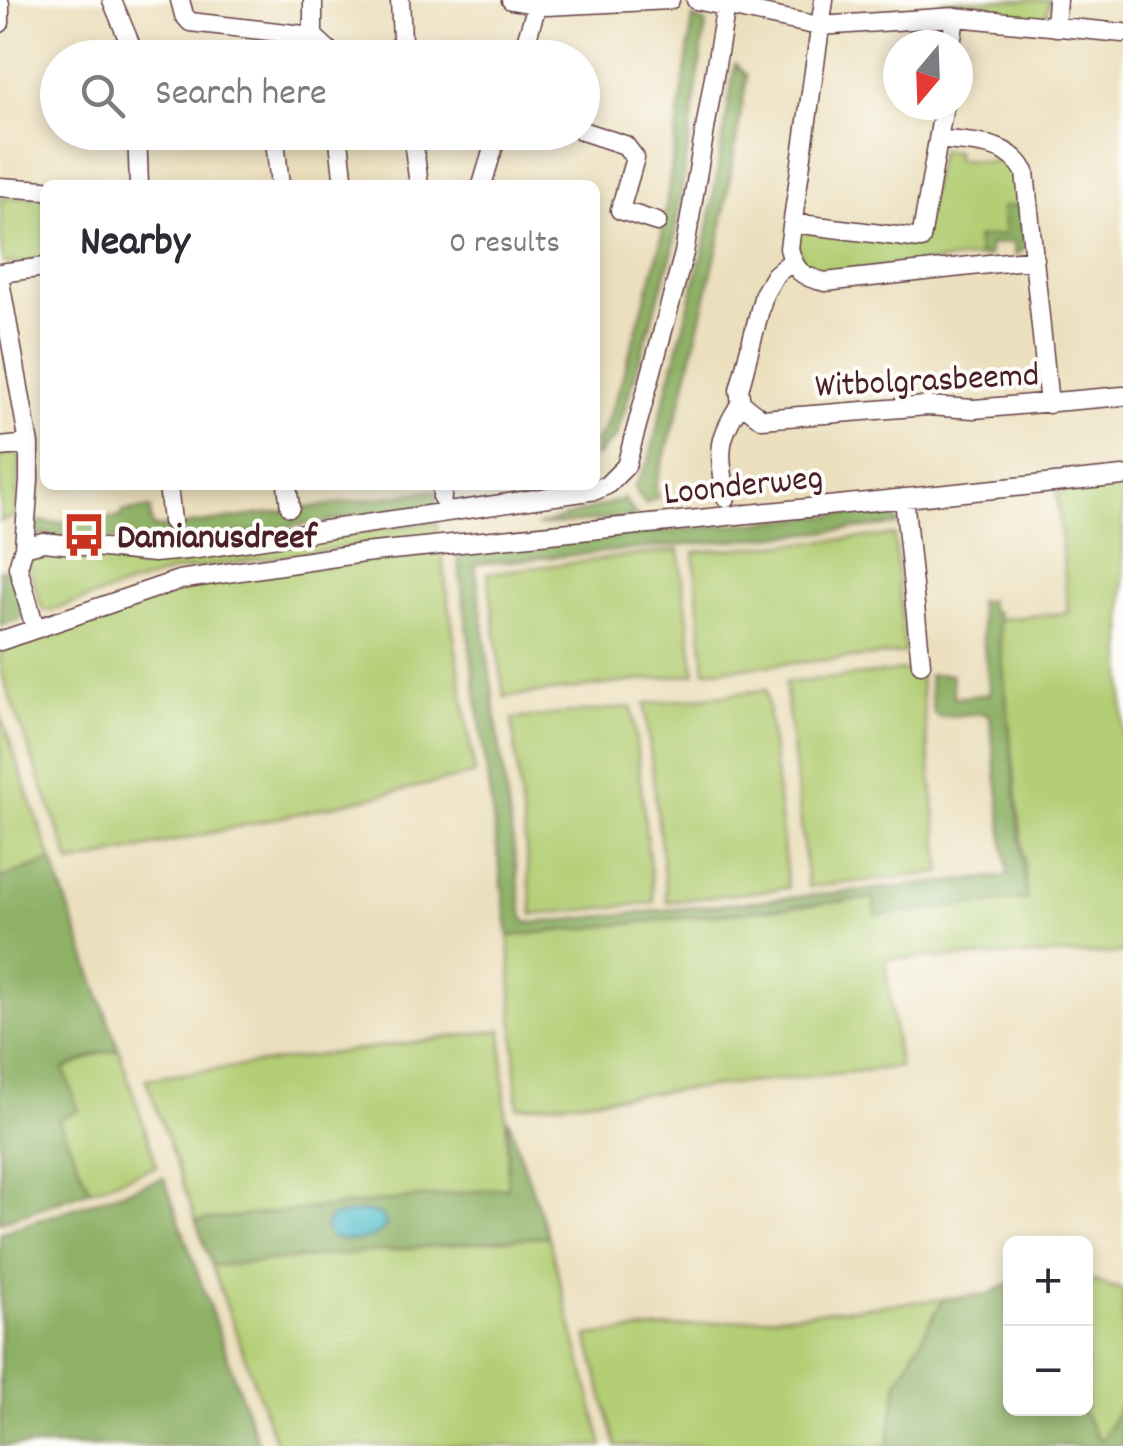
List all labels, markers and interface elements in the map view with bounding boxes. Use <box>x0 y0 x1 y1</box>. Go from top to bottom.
north arrow <box>883 30 973 120</box>
search box <box>40 40 600 150</box>
icon: search <box>75 68 130 123</box>
text: Search here <box>155 68 327 123</box>
text: Nearby <box>80 215 190 275</box>
text: 0 results <box>449 222 560 268</box>
street label: Witbolgrasbeemd <box>814 352 1041 414</box>
street label: Loonderweg <box>661 455 826 521</box>
bus stop icon: Damianusdreef <box>60 511 108 559</box>
place label: Damianusdreef <box>117 515 319 565</box>
map controls <box>1003 1236 1093 1416</box>
button: + <box>1003 1236 1093 1326</box>
button: − <box>1003 1326 1093 1416</box>

